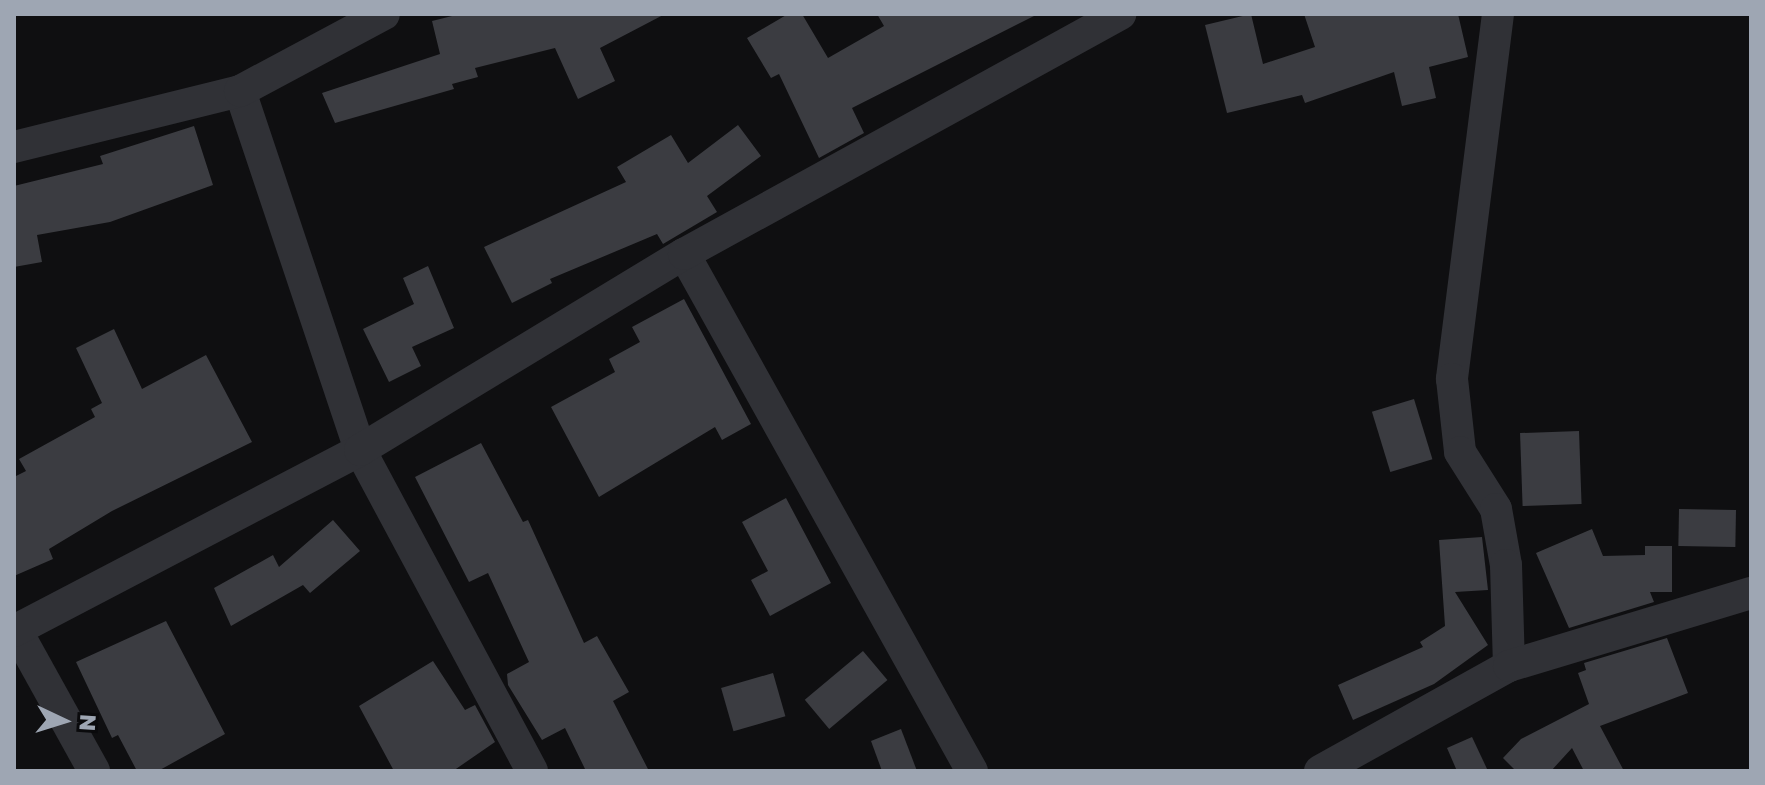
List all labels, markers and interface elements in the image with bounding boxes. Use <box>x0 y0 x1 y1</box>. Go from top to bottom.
north arrow <box>24 681 104 761</box>
text: N <box>74 713 102 732</box>

